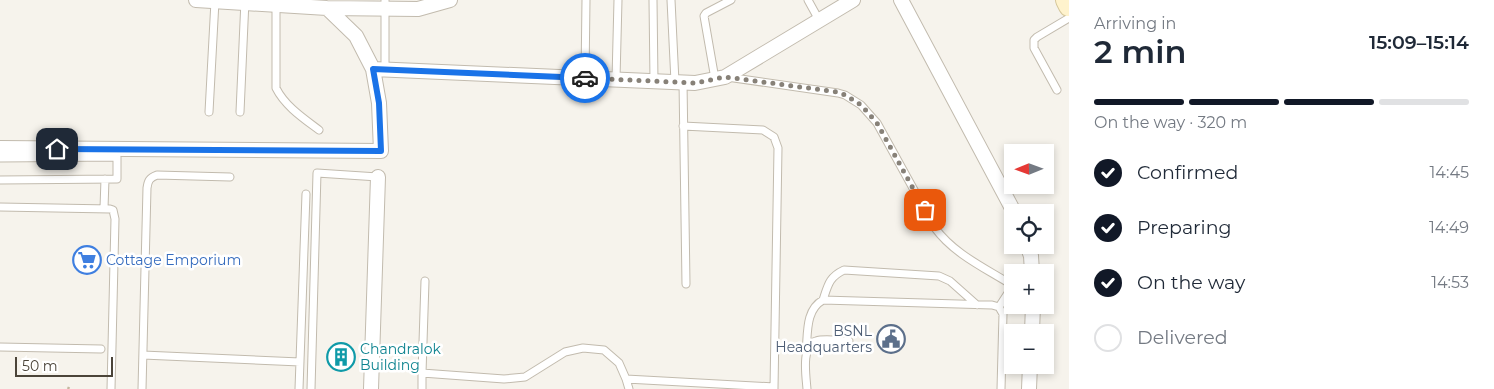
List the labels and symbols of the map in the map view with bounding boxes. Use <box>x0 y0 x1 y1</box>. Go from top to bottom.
courier <box>560 53 610 103</box>
pin <box>36 128 78 170</box>
north arrow <box>1004 144 1054 194</box>
pin <box>904 189 946 231</box>
supermarket icon: Cottage Emporium <box>72 245 102 275</box>
place label: Cottage Emporium <box>106 251 241 269</box>
place label: BSNL Headquarters <box>775 322 873 356</box>
public building icon: BSNL Headquarters <box>876 324 906 354</box>
place label: Chandralok Building <box>360 340 441 374</box>
building icon: Chandralok Building <box>326 342 356 372</box>
scale bar <box>15 354 112 377</box>

